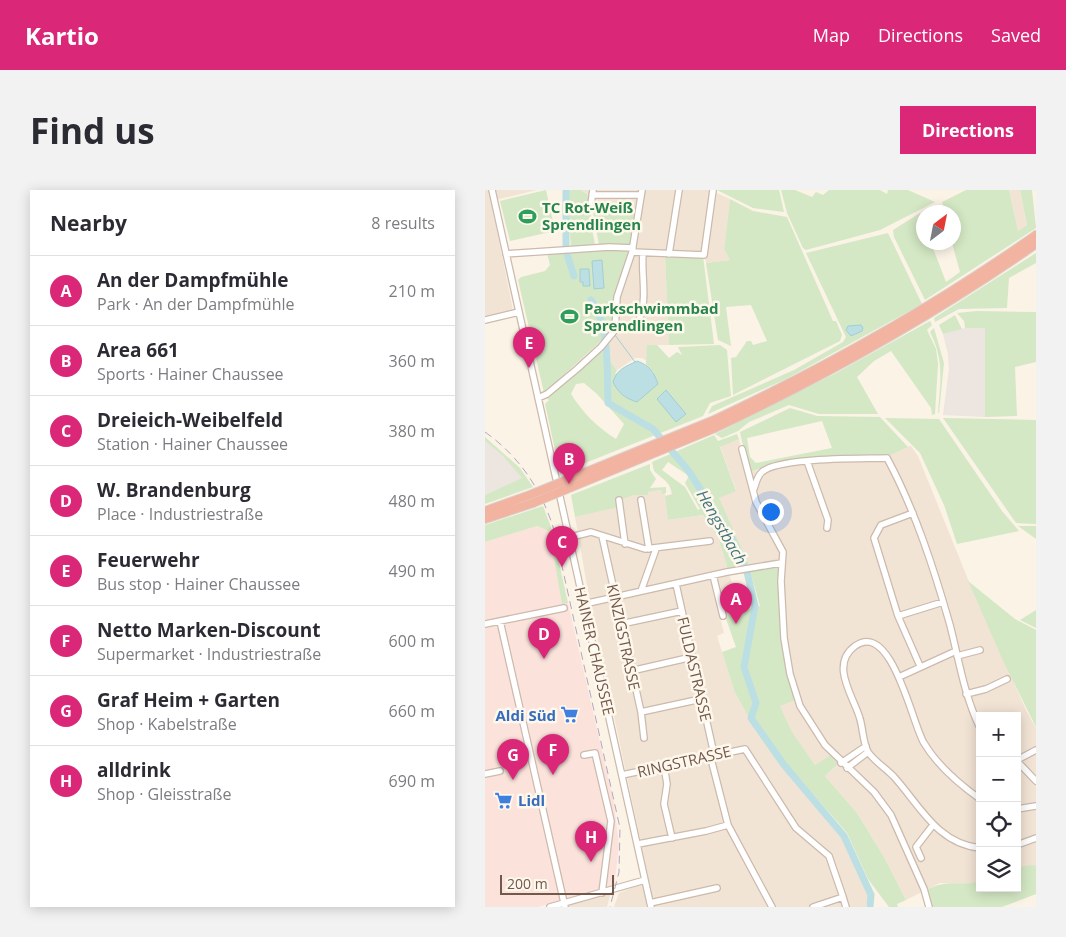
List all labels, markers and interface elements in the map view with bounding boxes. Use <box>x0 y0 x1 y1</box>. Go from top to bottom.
text: Kartio <box>25 19 99 52</box>
text: Map <box>813 23 850 47</box>
text: Directions <box>878 23 963 47</box>
text: Saved <box>991 23 1041 47</box>
button: Directions <box>900 106 1036 154</box>
text: Find us <box>30 107 155 154</box>
place label: TC Rot-Weiß Sprendlingen <box>542 197 641 234</box>
north arrow <box>916 205 961 250</box>
sports icon: TC Rot-Weiß Sprendlingen <box>518 206 538 226</box>
text: Nearby <box>50 209 127 237</box>
text: 8 results <box>371 212 435 234</box>
text: An der Dampfmühle <box>97 267 289 293</box>
text: A <box>60 280 72 302</box>
text: 210 m <box>389 280 435 302</box>
text: Park · An der Dampfmühle <box>97 293 294 315</box>
place label: Parkschwimmbad Sprendlingen <box>584 298 719 335</box>
sports icon: Parkschwimmbad Sprendlingen <box>560 307 580 327</box>
pin: E <box>513 327 545 368</box>
text: Area 661 <box>97 337 179 363</box>
text: B <box>61 350 71 372</box>
text: 360 m <box>389 350 435 372</box>
text: Sports · Hainer Chaussee <box>97 363 284 385</box>
text: Dreieich-Weibelfeld <box>97 407 283 433</box>
text: C <box>61 420 71 442</box>
text: 380 m <box>389 420 435 442</box>
text: Station · Hainer Chaussee <box>97 433 288 455</box>
pin: B <box>553 443 585 484</box>
text: W. Brandenburg <box>97 477 251 503</box>
water label: Hengstbach <box>692 485 752 569</box>
text: D <box>60 490 72 512</box>
text: 480 m <box>389 490 435 512</box>
your location <box>758 499 784 525</box>
text: Place · Industriestraße <box>97 503 263 525</box>
pin: C <box>546 526 578 567</box>
text: Feuerwehr <box>97 547 200 573</box>
text: E <box>62 560 70 582</box>
text: 490 m <box>389 560 435 582</box>
text: Bus stop · Hainer Chaussee <box>97 573 300 595</box>
street label: KINZIGSTRASSE <box>603 582 645 692</box>
pin: A <box>720 583 752 624</box>
street label: HAINER CHAUSSEE <box>570 585 620 717</box>
street label: FULDASTRASSE <box>673 615 717 723</box>
text: Netto Marken-Discount <box>97 617 321 643</box>
pin: D <box>528 618 560 659</box>
text: F <box>62 630 70 652</box>
text: 600 m <box>389 630 435 652</box>
text: Supermarket · Industriestraße <box>97 643 321 665</box>
text: Graf Heim + Garten <box>97 687 280 713</box>
text: G <box>60 700 72 722</box>
text: 660 m <box>389 700 435 722</box>
place label: Aldi Süd <box>495 705 556 725</box>
supermarket icon: Aldi Süd <box>560 705 580 725</box>
map controls <box>976 712 1021 892</box>
button: + <box>976 712 1021 757</box>
text: Shop · Kabelstraße <box>97 713 237 735</box>
pin: F <box>537 734 569 775</box>
pin: G <box>497 739 529 780</box>
street label: RINGSTRASSE <box>635 740 733 782</box>
text: alldrink <box>97 757 171 783</box>
button: − <box>976 757 1021 802</box>
text: H <box>60 770 72 792</box>
text: 690 m <box>389 770 435 792</box>
text: Shop · Gleisstraße <box>97 783 232 805</box>
supermarket icon: Lidl <box>494 790 514 810</box>
place label: Lidl <box>518 790 545 810</box>
button: locate <box>976 802 1021 847</box>
pin: H <box>575 821 607 862</box>
button: layers <box>976 847 1021 892</box>
scale bar <box>500 872 614 895</box>
text: 200 m <box>507 874 548 893</box>

